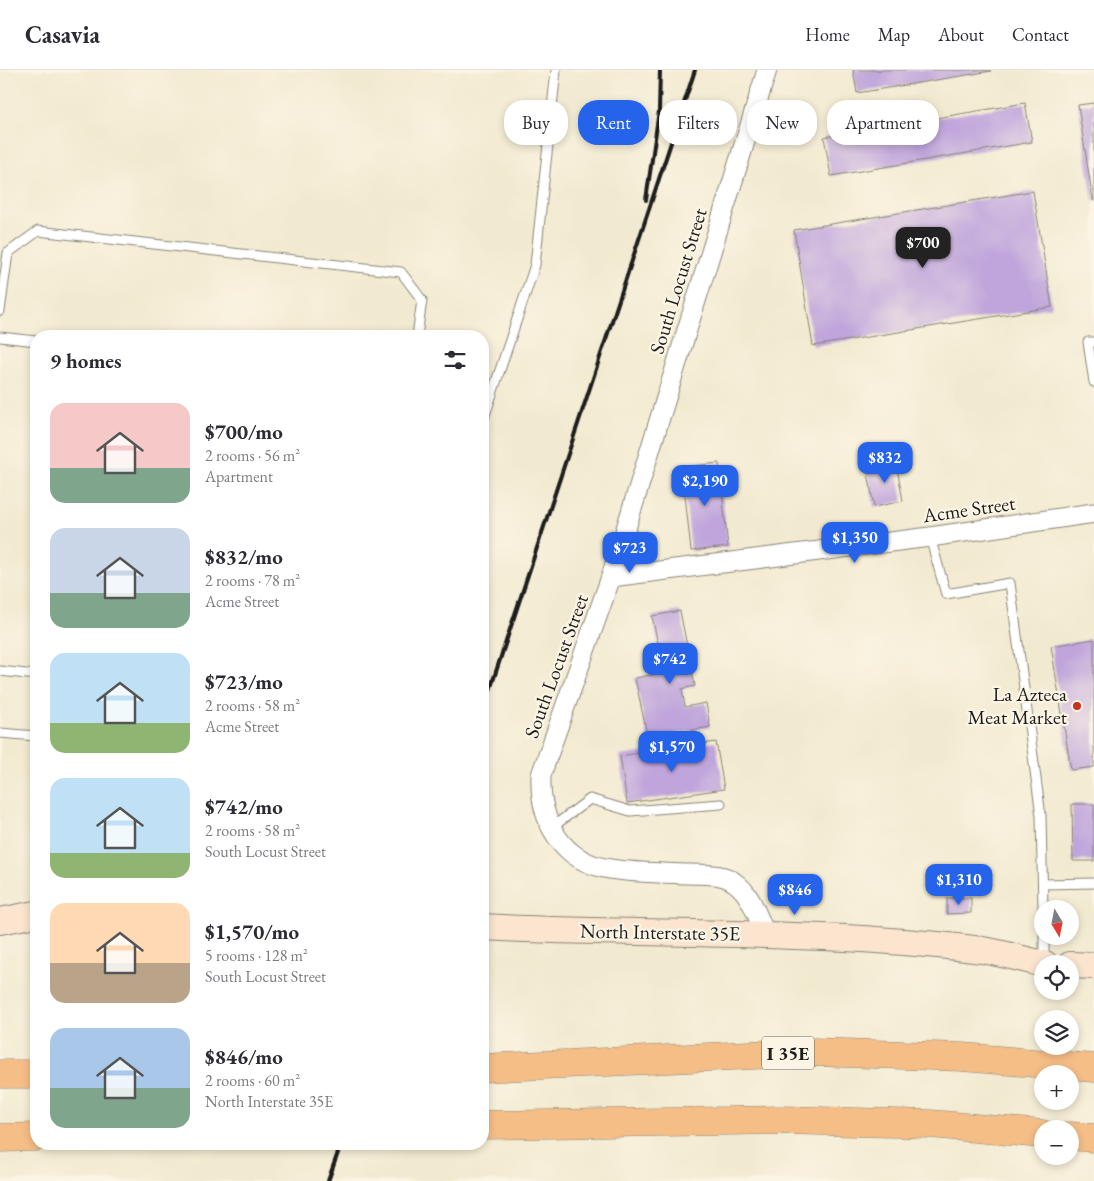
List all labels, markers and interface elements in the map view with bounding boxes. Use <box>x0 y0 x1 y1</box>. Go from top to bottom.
text: Casavia <box>25 19 100 50</box>
text: Home <box>805 23 850 46</box>
text: Map <box>878 23 910 46</box>
text: About <box>938 23 984 46</box>
text: Contact <box>1012 23 1069 46</box>
chip: Buy <box>504 100 568 145</box>
chip: Rent <box>578 100 649 145</box>
chip: Filters <box>659 100 737 145</box>
chip: New <box>747 100 817 145</box>
chip: Apartment <box>827 100 939 145</box>
street label: South Locust Street <box>643 204 713 357</box>
pin: $700 <box>893 226 953 269</box>
text: $700 <box>907 232 939 253</box>
icon: filters <box>441 346 469 374</box>
text: 9 homes <box>50 347 122 374</box>
text: $700/mo <box>205 418 283 445</box>
icon: home <box>90 423 150 483</box>
pin: $832 <box>855 442 915 484</box>
text: 2 rooms · 56 m² <box>205 445 300 466</box>
text: $832 <box>869 447 901 468</box>
pin: $2,190 <box>664 464 746 507</box>
text: Apartment <box>205 466 273 487</box>
text: $2,190 <box>682 470 728 491</box>
street label: Acme Street <box>920 490 1018 528</box>
pin: $1,350 <box>814 522 896 564</box>
text: $1,350 <box>832 527 878 548</box>
pin: $723 <box>600 532 660 574</box>
text: $723 <box>614 537 646 558</box>
text: $832/mo <box>205 543 283 570</box>
icon: home <box>90 548 150 608</box>
text: 2 rooms · 78 m² <box>205 570 300 591</box>
street label: South Locust Street <box>518 590 594 742</box>
text: Acme Street <box>205 591 279 612</box>
pin: $742 <box>640 642 700 685</box>
text: $742 <box>654 648 686 669</box>
text: $723/mo <box>205 668 283 695</box>
icon: home <box>90 673 150 733</box>
place label: La Azteca Meat Market <box>968 681 1068 730</box>
text: 2 rooms · 58 m² <box>205 695 300 716</box>
marker: La Azteca Meat Market <box>1071 700 1083 712</box>
text: Acme Street <box>205 716 279 737</box>
pin: $1,570 <box>631 730 713 773</box>
text: $1,570 <box>649 736 695 757</box>
text: $742/mo <box>205 793 283 820</box>
icon: home <box>90 798 150 858</box>
text: 2 rooms · 58 m² <box>205 820 300 841</box>
text: South Locust Street <box>205 841 326 862</box>
pin: $1,310 <box>918 864 1000 906</box>
text: $1,310 <box>936 869 982 890</box>
pin: $846 <box>765 874 825 916</box>
text: $846 <box>779 879 811 900</box>
north arrow <box>1034 900 1079 945</box>
map controls <box>1034 900 1079 1165</box>
text: $1,570/mo <box>205 918 299 945</box>
street label: North Interstate 35E <box>580 918 740 946</box>
icon: home <box>90 923 150 983</box>
text: 5 rooms · 128 m² <box>205 945 308 966</box>
button: locate <box>1034 955 1079 1000</box>
text: South Locust Street <box>205 966 326 987</box>
button: layers <box>1034 1010 1079 1055</box>
road number: I 35E <box>762 1036 814 1070</box>
text: $846/mo <box>205 1043 283 1070</box>
icon: home <box>90 1048 150 1108</box>
button: + <box>1034 1065 1079 1110</box>
text: 2 rooms · 60 m² <box>205 1070 300 1091</box>
text: North Interstate 35E <box>205 1091 333 1112</box>
button: − <box>1034 1120 1079 1165</box>

